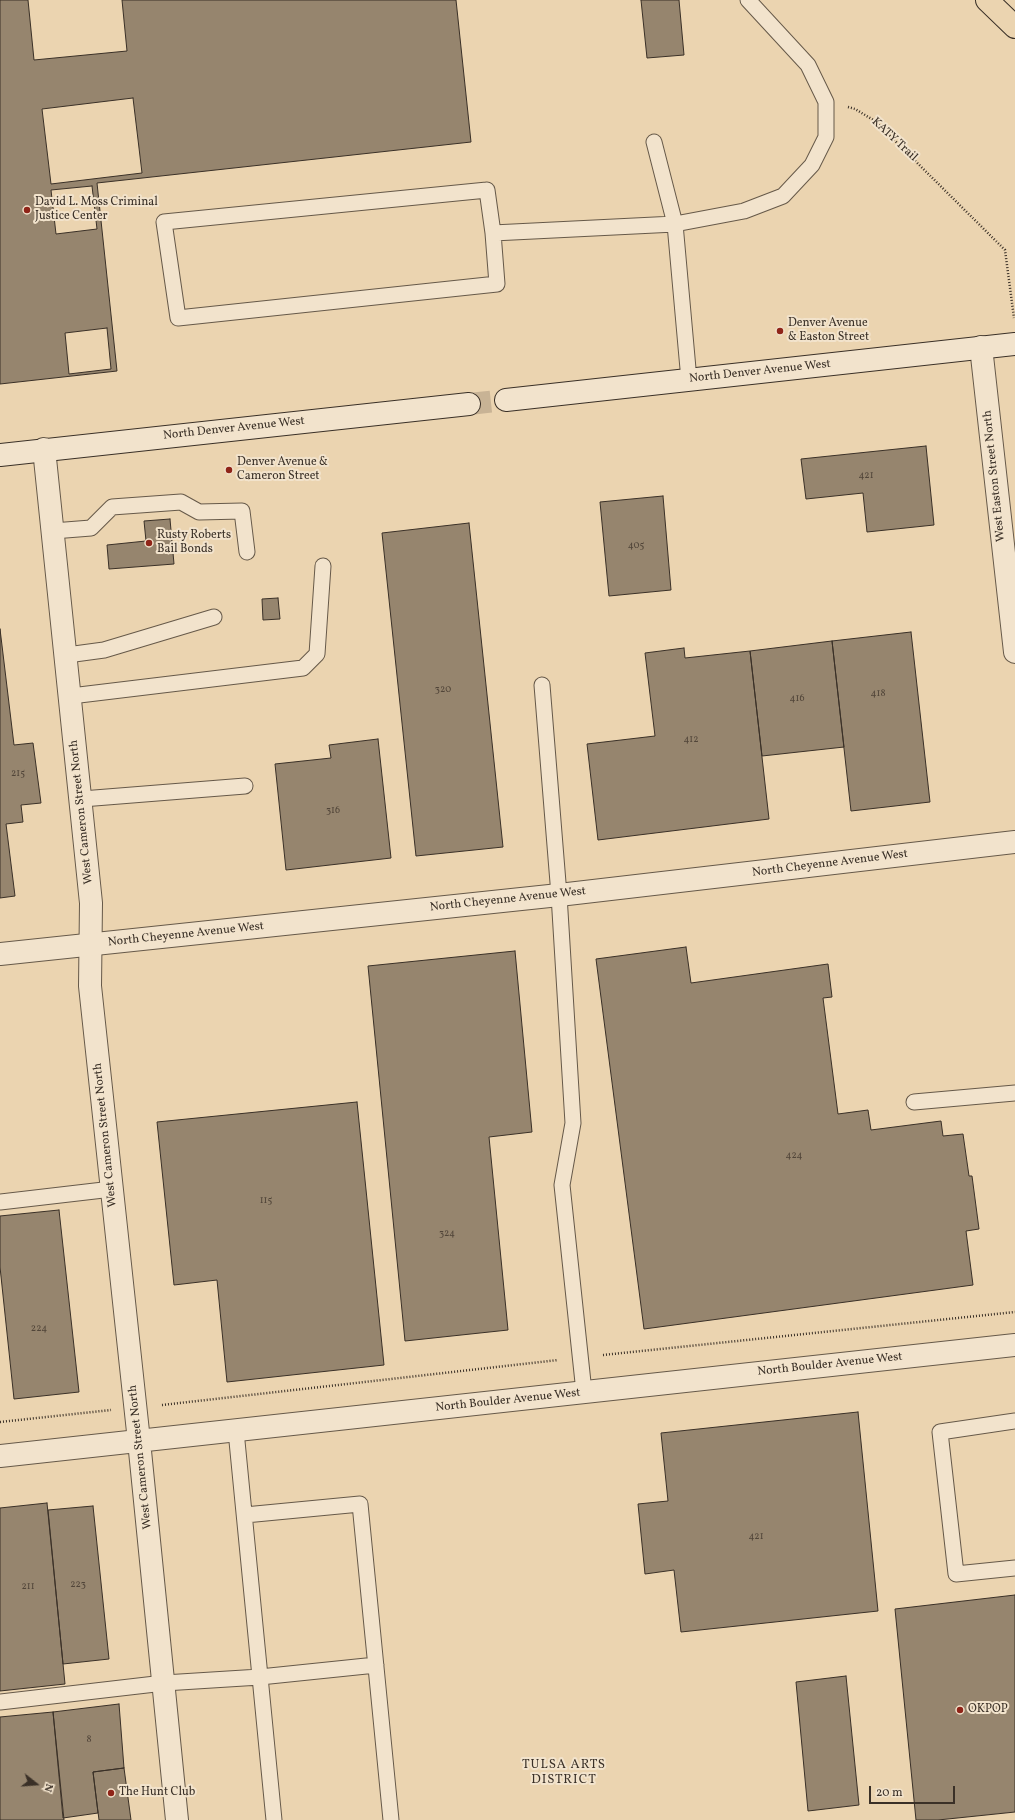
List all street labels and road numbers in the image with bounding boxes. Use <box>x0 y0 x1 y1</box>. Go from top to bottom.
street label: KATY Trail <box>868 115 920 165</box>
street label: North Denver Avenue West <box>688 357 832 387</box>
street label: West Easton Street North <box>981 409 1009 543</box>
street label: North Denver Avenue West <box>162 414 306 444</box>
street label: West Cameron Street North <box>67 739 97 885</box>
street label: North Cheyenne Avenue West <box>751 847 909 881</box>
street label: North Cheyenne Avenue West <box>429 885 587 915</box>
street label: North Cheyenne Avenue West <box>107 920 265 950</box>
street label: West Cameron Street North <box>91 1062 121 1208</box>
street label: North Boulder Avenue West <box>757 1350 903 1380</box>
street label: West Cameron Street North <box>126 1384 156 1530</box>
street label: North Boulder Avenue West <box>435 1386 581 1416</box>

